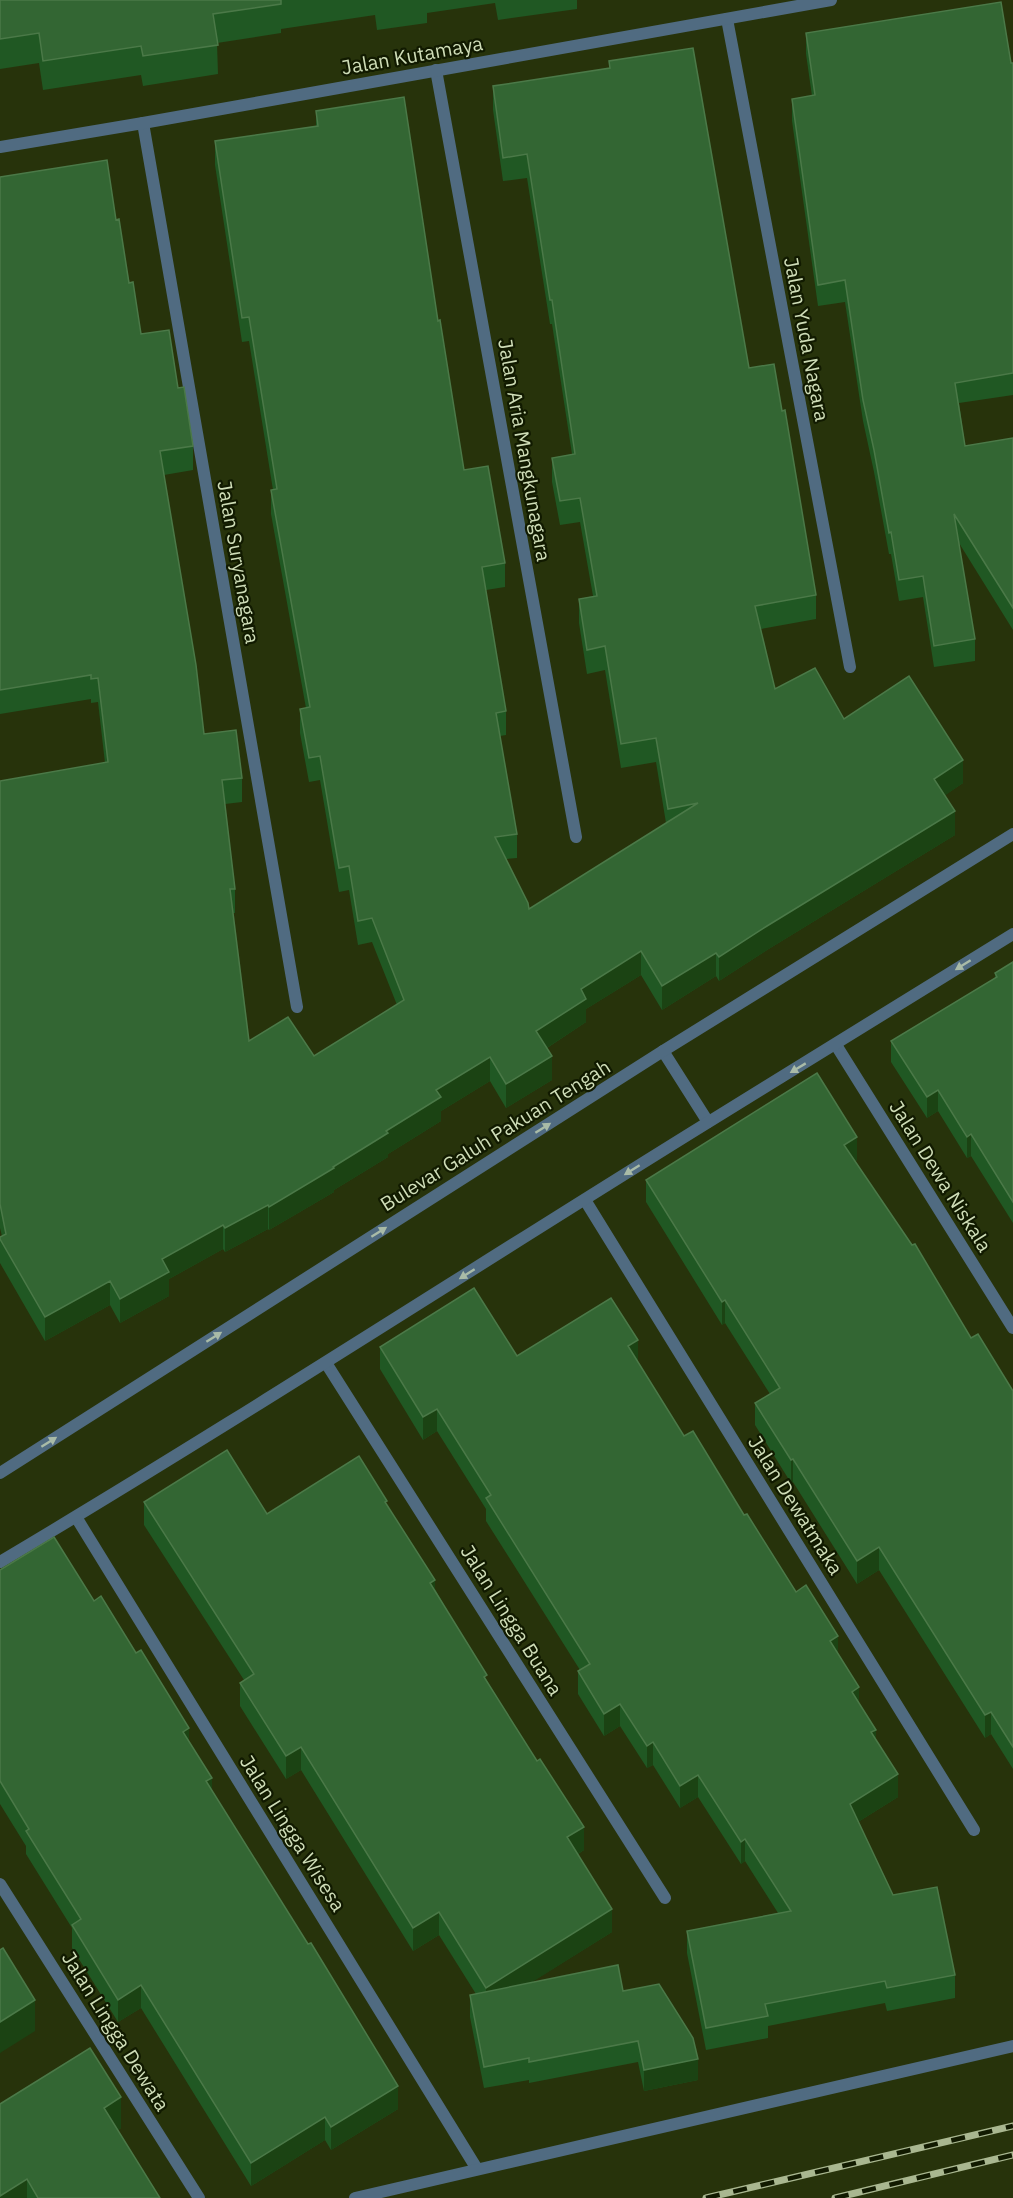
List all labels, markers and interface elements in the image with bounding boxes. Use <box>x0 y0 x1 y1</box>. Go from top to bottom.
street label: Jalan Kutamaya <box>339 29 485 81</box>
street label: Jalan Yuda Nagara <box>778 255 836 424</box>
street label: Jalan Aria Mangkunagara <box>492 337 558 564</box>
street label: Jalan Suryanagara <box>211 478 267 646</box>
one-way arrow <box>955 959 972 970</box>
street label: Bulevar Galuh Pakuan Tengah <box>375 1053 615 1217</box>
one-way arrow <box>790 1062 806 1073</box>
street label: Jalan Dewa Niskala <box>883 1095 999 1257</box>
one-way arrow <box>535 1122 551 1133</box>
one-way arrow <box>624 1165 640 1176</box>
one-way arrow <box>370 1227 387 1238</box>
one-way arrow <box>459 1269 475 1280</box>
one-way arrow <box>206 1332 222 1343</box>
street label: Jalan Dewatmaka <box>742 1430 850 1580</box>
one-way arrow <box>41 1436 58 1447</box>
street label: Jalan Lingga Buana <box>455 1539 569 1701</box>
street label: Jalan Lingga Wisesa <box>234 1750 352 1917</box>
street label: Jalan Lingga Dewata <box>56 1946 176 2116</box>

